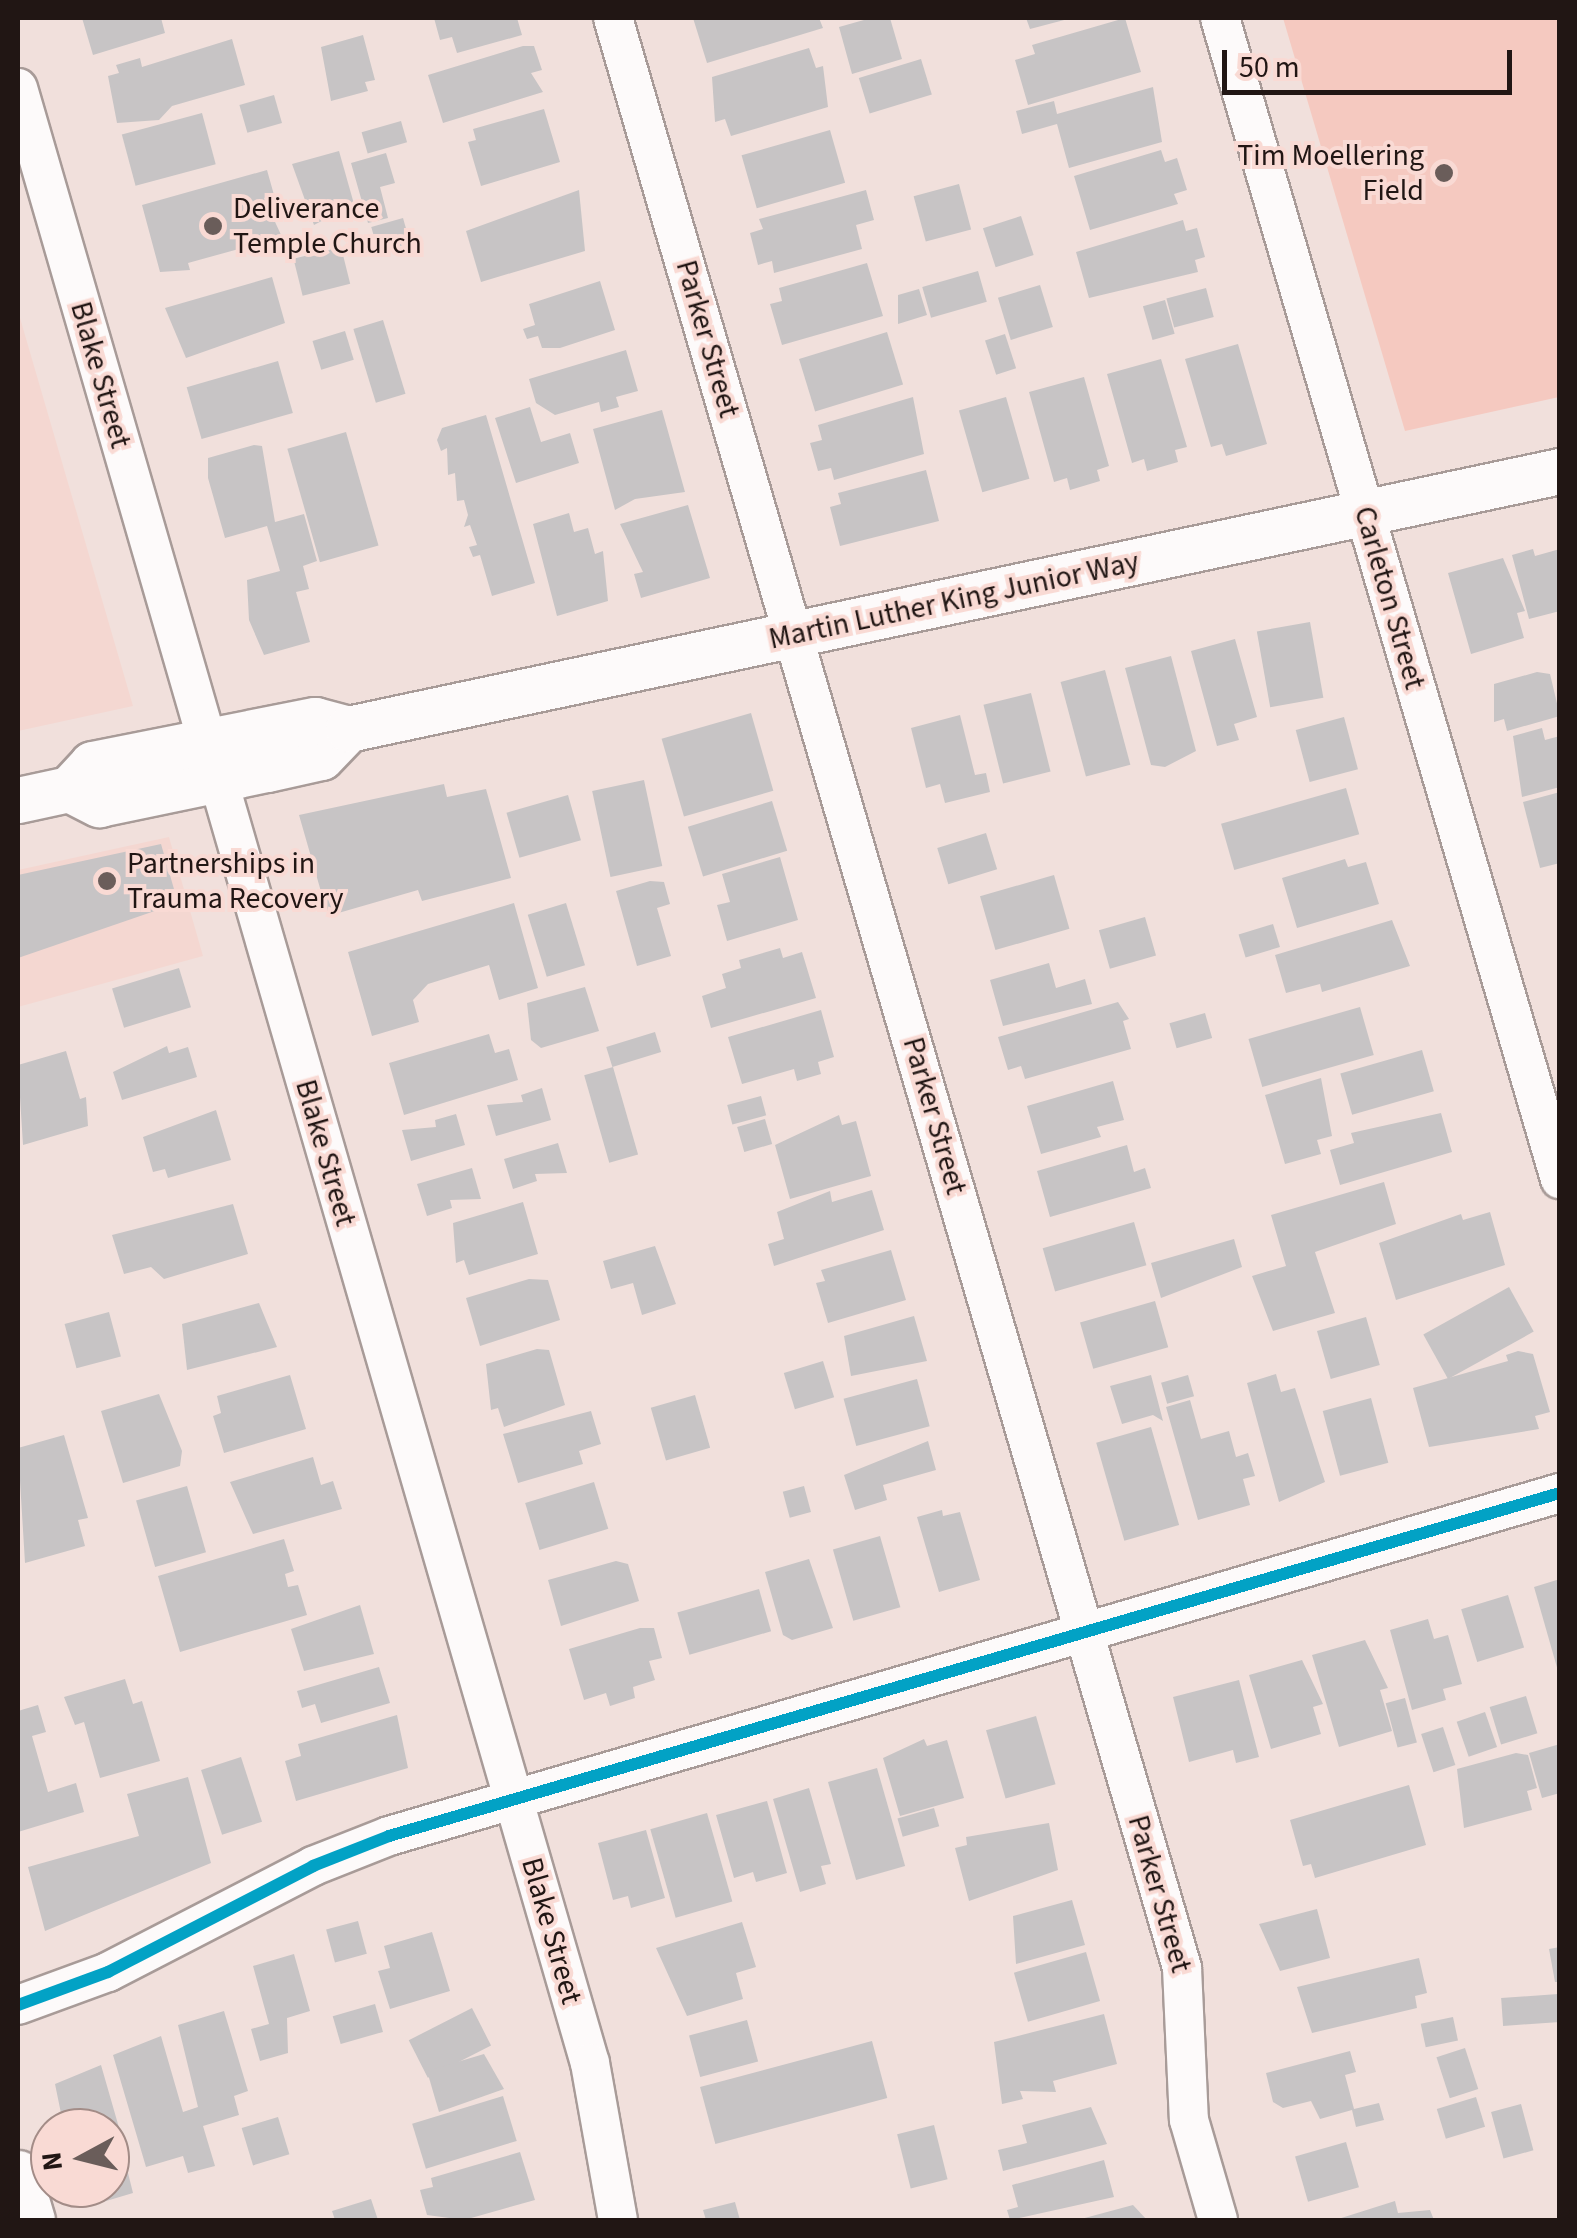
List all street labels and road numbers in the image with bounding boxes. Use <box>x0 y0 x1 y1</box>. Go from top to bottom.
street label: Parker Street <box>667 256 747 422</box>
street label: Blake Street <box>62 298 138 452</box>
street label: Carleton Street <box>1346 502 1432 694</box>
street label: Martin Luther King Junior Way <box>766 544 1142 658</box>
street label: Parker Street <box>894 1033 974 1199</box>
street label: Blake Street <box>287 1076 363 1230</box>
street label: Parker Street <box>1119 1811 1199 1977</box>
street label: Blake Street <box>513 1854 589 2008</box>

